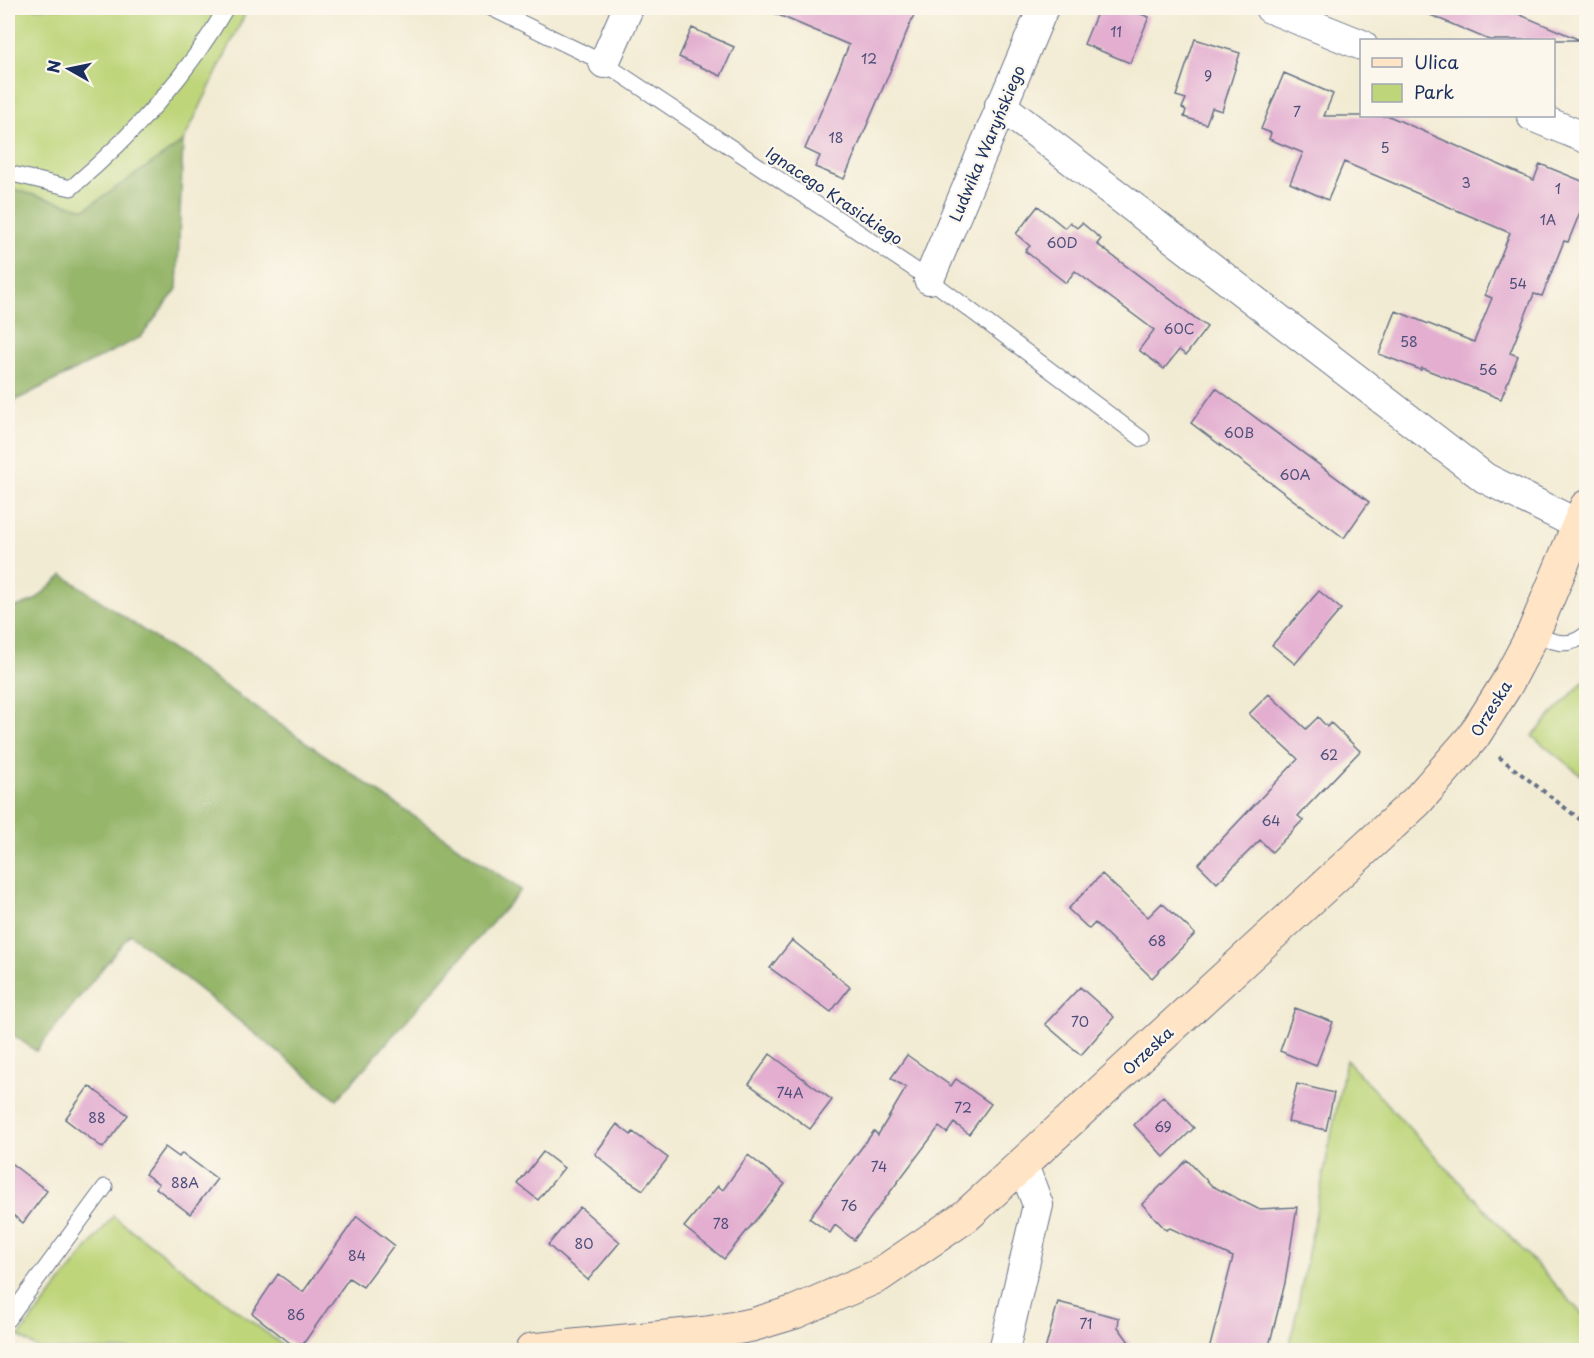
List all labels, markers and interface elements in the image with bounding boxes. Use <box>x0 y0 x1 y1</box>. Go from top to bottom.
house number: 11 <box>1110 21 1122 42</box>
north arrow <box>39 39 99 99</box>
legend <box>1360 39 1555 117</box>
house number: 12 <box>861 48 877 69</box>
text: Ulica <box>1414 48 1459 75</box>
text: N <box>40 58 66 75</box>
street label: Ludwika Waryńskiego <box>942 61 1030 225</box>
house number: 9 <box>1204 65 1212 86</box>
text: Park <box>1414 78 1454 105</box>
house number: 7 <box>1293 101 1301 122</box>
house number: 18 <box>828 127 844 148</box>
house number: 5 <box>1380 137 1390 158</box>
street label: Ignacego Krasickiego <box>762 140 908 250</box>
house number: 3 <box>1461 172 1471 193</box>
house number: 1 <box>1555 178 1561 199</box>
house number: 1A <box>1540 209 1556 230</box>
house number: 60D <box>1046 232 1078 253</box>
house number: 54 <box>1509 273 1527 294</box>
house number: 60C <box>1164 318 1194 339</box>
house number: 58 <box>1400 331 1418 352</box>
house number: 56 <box>1479 359 1498 380</box>
house number: 60B <box>1224 422 1254 443</box>
house number: 60A <box>1280 464 1311 485</box>
street label: Orzeska <box>1463 675 1517 741</box>
house number: 62 <box>1320 744 1338 765</box>
house number: 64 <box>1261 810 1281 831</box>
house number: 68 <box>1148 930 1166 951</box>
house number: 70 <box>1071 1011 1089 1032</box>
street label: Orzeska <box>1116 1020 1178 1080</box>
house number: 74A <box>776 1082 804 1103</box>
house number: 72 <box>954 1097 972 1118</box>
house number: 88 <box>88 1107 106 1128</box>
house number: 69 <box>1154 1116 1172 1137</box>
house number: 74 <box>871 1156 887 1177</box>
house number: 88A <box>171 1172 199 1193</box>
house number: 76 <box>841 1195 858 1216</box>
house number: 78 <box>713 1213 729 1234</box>
house number: 80 <box>575 1233 593 1254</box>
house number: 84 <box>348 1245 366 1266</box>
house number: 86 <box>287 1304 305 1325</box>
house number: 71 <box>1079 1313 1093 1334</box>

